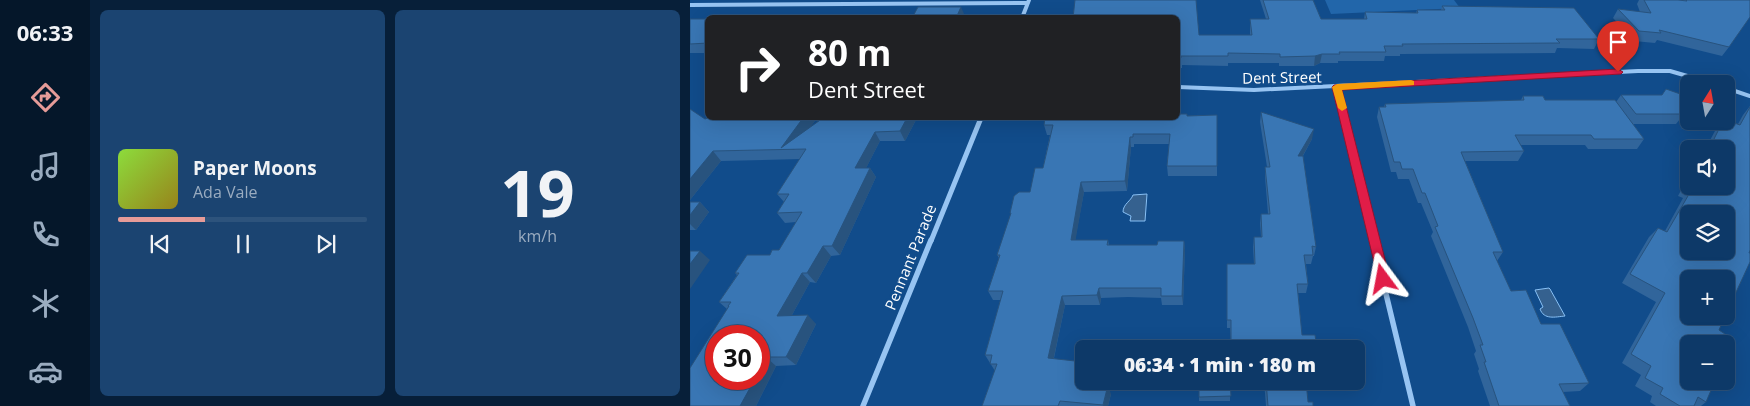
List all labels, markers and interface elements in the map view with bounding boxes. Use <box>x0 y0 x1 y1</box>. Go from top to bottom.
text: 06:33 <box>17 17 73 47</box>
pin <box>1597 21 1639 72</box>
icon: arrive <box>1604 28 1632 56</box>
text: 80 m <box>808 29 891 76</box>
icon: right <box>725 35 790 100</box>
street label: Dent Street <box>1242 66 1322 88</box>
text: Dent Street <box>808 74 925 104</box>
north arrow <box>1680 75 1735 130</box>
map controls <box>1680 75 1735 390</box>
icon: directions <box>28 80 63 115</box>
button: sound <box>1680 140 1735 195</box>
text: 19 <box>500 148 575 236</box>
icon: music <box>28 149 63 184</box>
text: Paper Moons <box>193 155 317 181</box>
text: Ada Vale <box>193 181 257 203</box>
street label: Pennant Parade <box>880 201 940 313</box>
button: layers <box>1680 205 1735 260</box>
icon: phone <box>28 217 63 252</box>
text: km/h <box>518 225 557 247</box>
icon: previous <box>146 230 174 258</box>
icon: pause <box>229 230 257 258</box>
icon: next <box>312 230 340 258</box>
position arrow <box>1356 252 1408 304</box>
button: + <box>1680 270 1735 325</box>
icon: climate <box>28 286 63 321</box>
speed limit sign: 30 <box>705 325 770 390</box>
button: − <box>1680 335 1735 390</box>
text: 06:34 · 1 min · 180 m <box>1124 352 1316 378</box>
icon: car <box>28 354 63 389</box>

